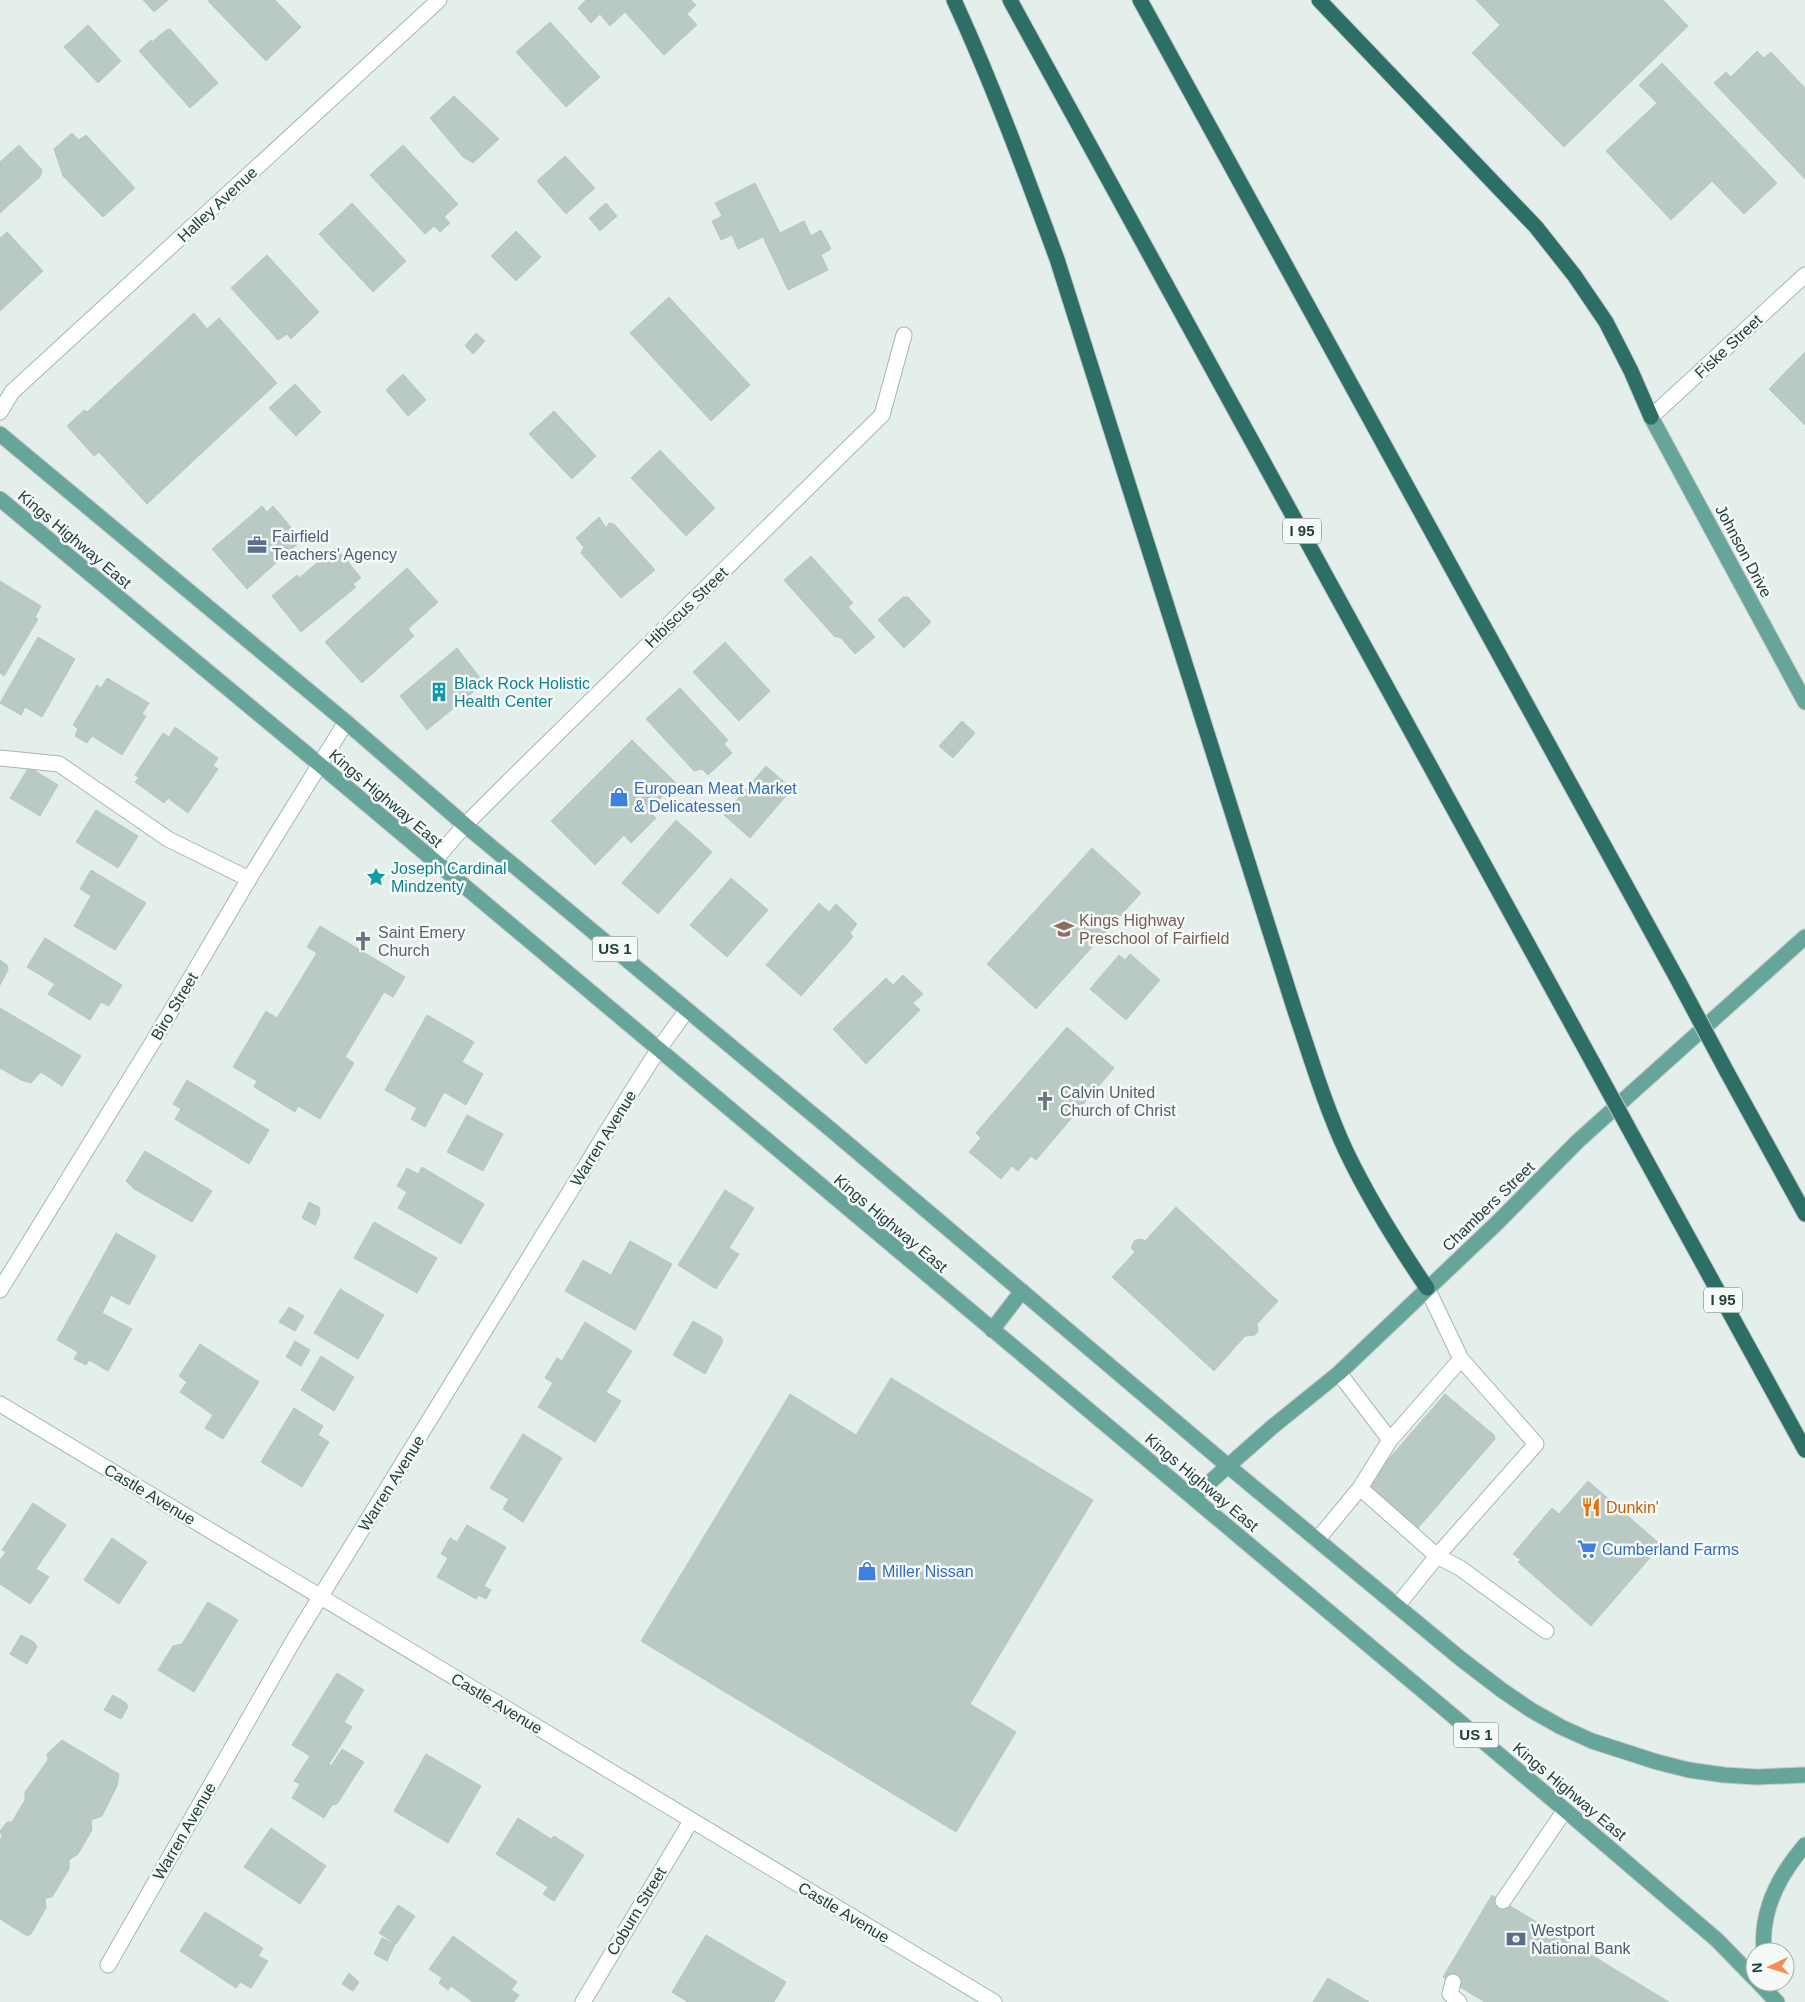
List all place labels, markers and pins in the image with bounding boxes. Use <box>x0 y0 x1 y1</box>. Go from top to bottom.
place label: Fairfield Teachers' Agency <box>272 528 397 563</box>
office icon: Fairfield Teachers' Agency <box>246 534 268 556</box>
place label: Black Rock Holistic Health Center <box>454 675 590 710</box>
building icon: Black Rock Holistic Health Center <box>428 681 450 703</box>
place label: European Meat Market & Delicatessen <box>634 780 797 815</box>
shop icon: European Meat Market & Delicatessen <box>608 786 630 808</box>
place label: Joseph Cardinal Mindzenty <box>391 860 507 895</box>
place icon: Joseph Cardinal Mindzenty <box>365 866 387 888</box>
place label: Kings Highway Preschool of Fairfield <box>1079 912 1229 947</box>
school or university icon: Kings Highway Preschool of Fairfield <box>1053 918 1075 940</box>
place label: Saint Emery Church <box>378 924 465 959</box>
church icon: Saint Emery Church <box>352 930 374 952</box>
place label: Calvin United Church of Christ <box>1060 1084 1176 1119</box>
church icon: Calvin United Church of Christ <box>1034 1090 1056 1112</box>
restaurant icon: Dunkin' <box>1580 1496 1602 1518</box>
place label: Dunkin' <box>1606 1499 1659 1516</box>
supermarket icon: Cumberland Farms <box>1576 1538 1598 1560</box>
place label: Cumberland Farms <box>1602 1541 1739 1558</box>
shop icon: Miller Nissan <box>856 1560 878 1582</box>
place label: Miller Nissan <box>882 1563 974 1580</box>
place label: Westport National Bank <box>1531 1922 1632 1957</box>
bank icon: Westport National Bank <box>1505 1928 1527 1950</box>

